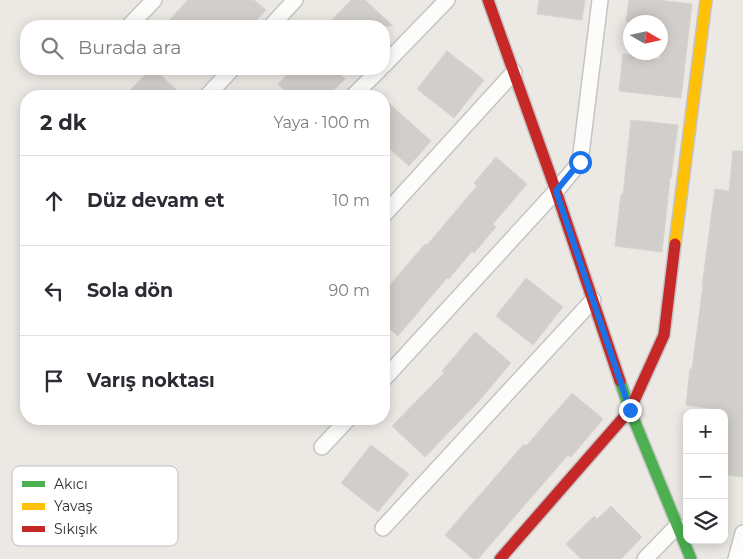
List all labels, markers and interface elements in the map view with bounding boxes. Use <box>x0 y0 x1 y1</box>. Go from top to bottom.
north arrow <box>623 15 668 60</box>
search box <box>20 20 390 75</box>
icon: search <box>38 34 66 62</box>
text: Burada ara <box>78 36 182 59</box>
text: 2 dk <box>40 110 87 135</box>
text: Yaya · 100 m <box>273 113 370 132</box>
route start <box>569 151 592 174</box>
icon: ahead <box>40 187 68 215</box>
text: Düz devam et <box>87 189 225 212</box>
text: 10 m <box>332 191 370 210</box>
icon: left <box>40 277 68 305</box>
text: Sola dön <box>87 279 173 302</box>
text: 90 m <box>328 281 370 300</box>
icon: arrive <box>40 367 68 395</box>
text: Varış noktası <box>87 369 215 392</box>
route end <box>619 399 642 422</box>
map controls <box>683 409 728 544</box>
button: + <box>683 409 728 454</box>
button: − <box>683 454 728 499</box>
legend <box>12 466 178 546</box>
text: Akıcı <box>54 475 88 493</box>
text: Yavaş <box>54 497 93 515</box>
button: layers <box>683 499 728 544</box>
text: Sıkışık <box>54 520 98 538</box>

